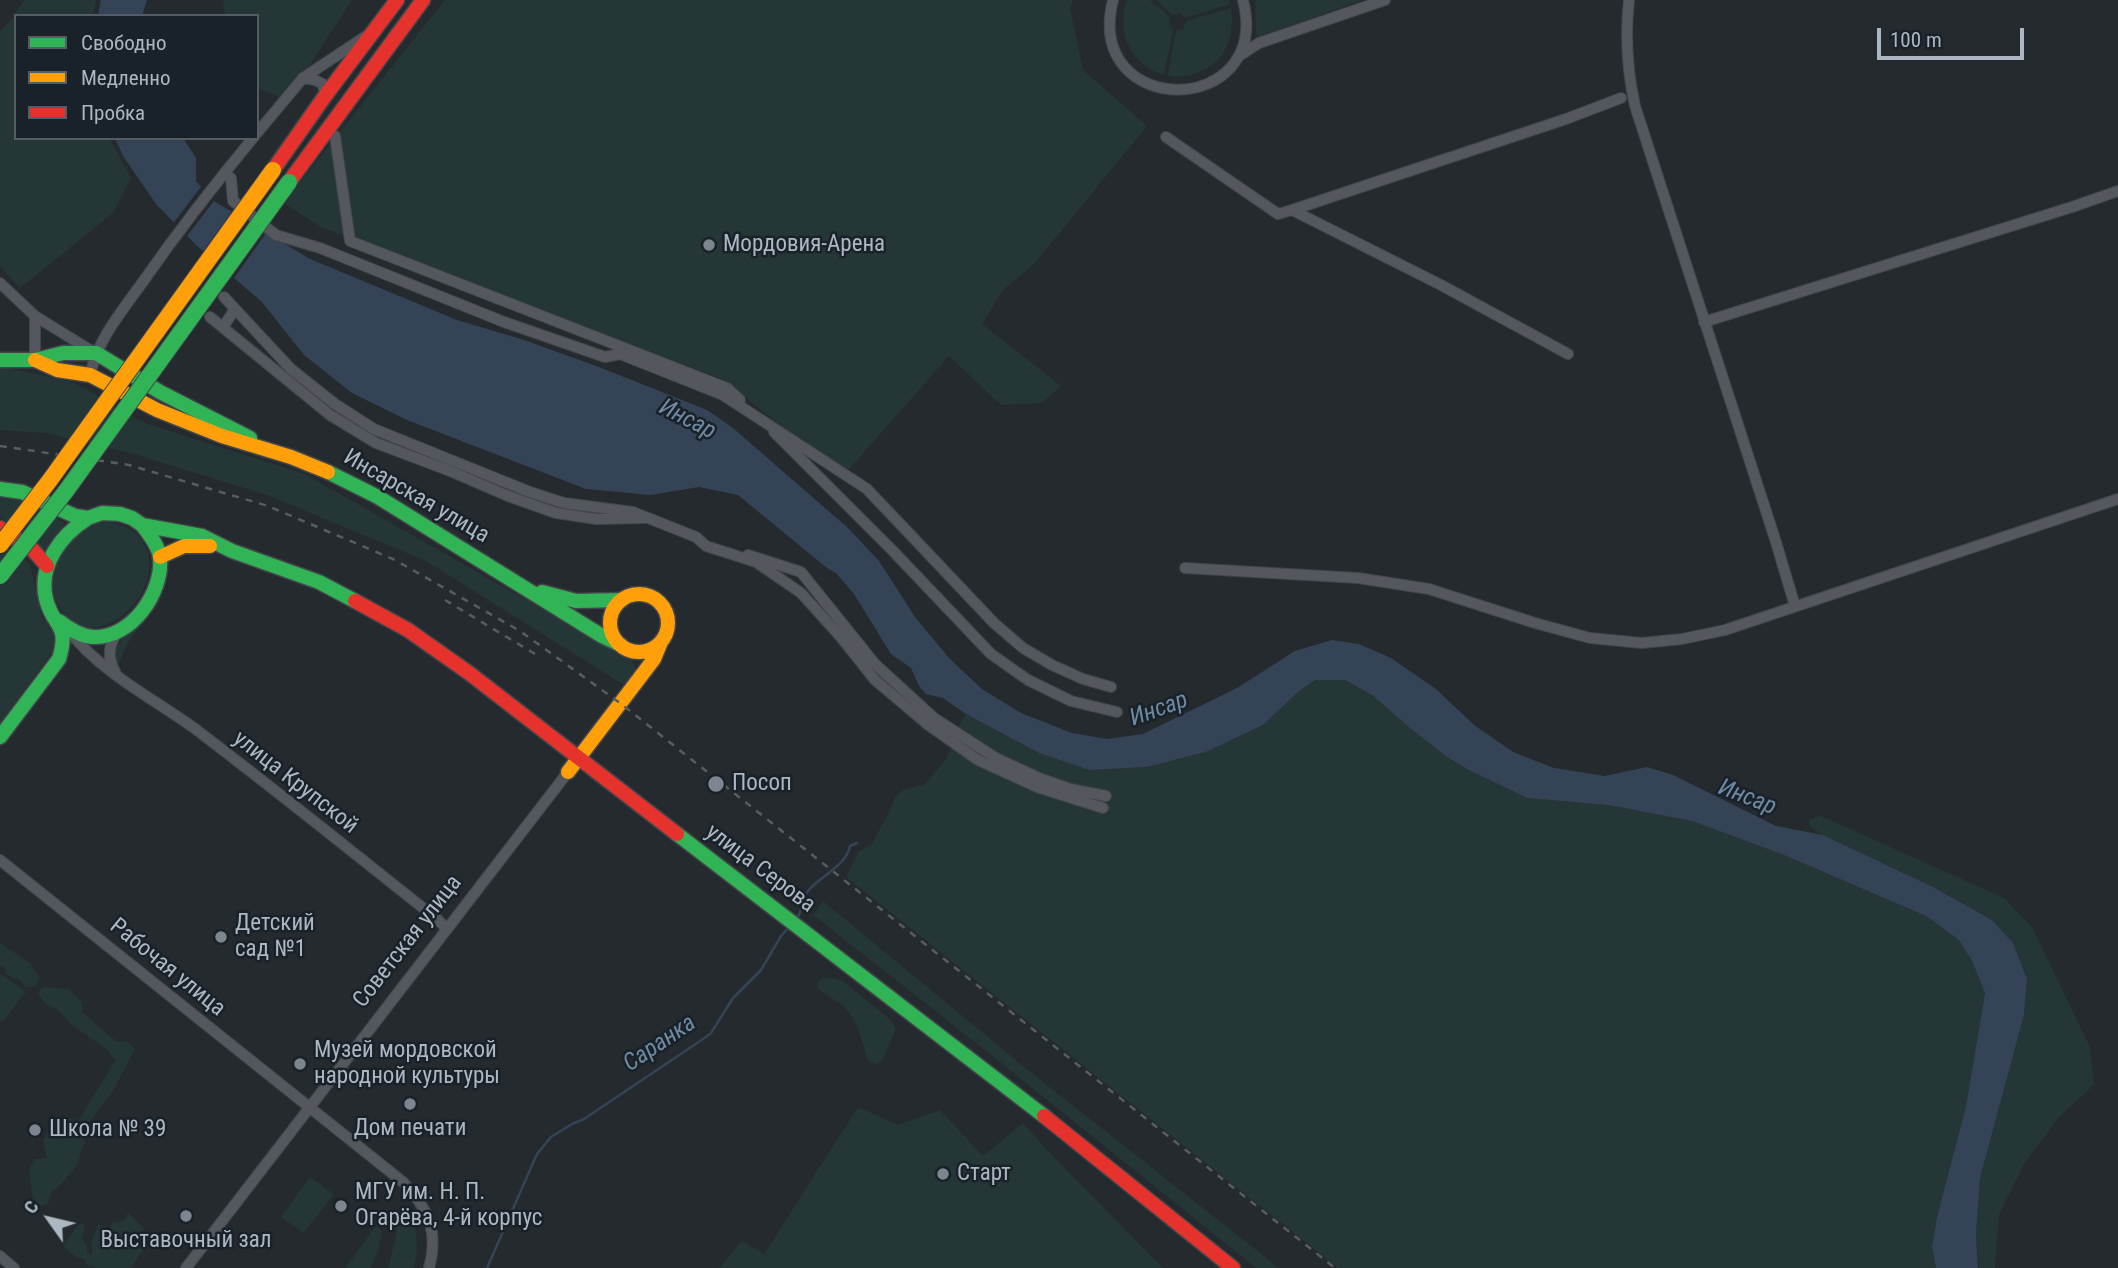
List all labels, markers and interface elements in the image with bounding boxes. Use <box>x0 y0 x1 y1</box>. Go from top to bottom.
legend <box>14 14 259 140</box>
scale bar <box>1880 14 2027 58</box>
text: 100 m <box>1890 28 1942 52</box>
text: Свободно <box>81 31 167 55</box>
text: Медленно <box>81 66 170 90</box>
text: Пробка <box>81 101 145 125</box>
place label: Мордовия-Арена <box>723 231 885 259</box>
marker: Мордовия-Арена <box>701 237 717 253</box>
water label: Инсар <box>654 394 720 446</box>
street label: Инсарская улица <box>338 444 494 550</box>
water label: Инсар <box>1126 686 1192 734</box>
street label: улица Крупской <box>227 726 363 840</box>
place label: Посоп <box>732 770 792 798</box>
marker: Посоп <box>706 774 726 794</box>
water label: Инсар <box>1714 774 1780 822</box>
street label: улица Серова <box>700 819 820 919</box>
street label: Советская улица <box>348 870 468 1014</box>
place label: Детский сад №1 <box>235 910 315 964</box>
street label: Рабочая улица <box>104 913 230 1023</box>
marker: Детский сад №1 <box>213 929 229 945</box>
water label: Саранка <box>618 1009 702 1079</box>
place label: Музей мордовской народной культуры <box>314 1037 500 1091</box>
marker: Музей мордовской народной культуры <box>292 1056 308 1072</box>
marker: Дом печати <box>402 1096 418 1112</box>
place label: Дом печати <box>354 1115 466 1143</box>
place label: Школа № 39 <box>49 1116 166 1144</box>
marker: Школа № 39 <box>27 1122 43 1138</box>
place label: Старт <box>957 1160 1011 1188</box>
marker: Старт <box>935 1166 951 1182</box>
place label: МГУ им. Н. П. Огарёва, 4-й корпус <box>355 1179 542 1233</box>
north arrow <box>14 1184 84 1254</box>
text: С <box>19 1196 44 1218</box>
marker: МГУ им. Н. П. Огарёва, 4-й корпус <box>333 1198 349 1214</box>
marker: Выставочный зал <box>178 1208 194 1224</box>
place label: Выставочный зал <box>101 1227 271 1255</box>

